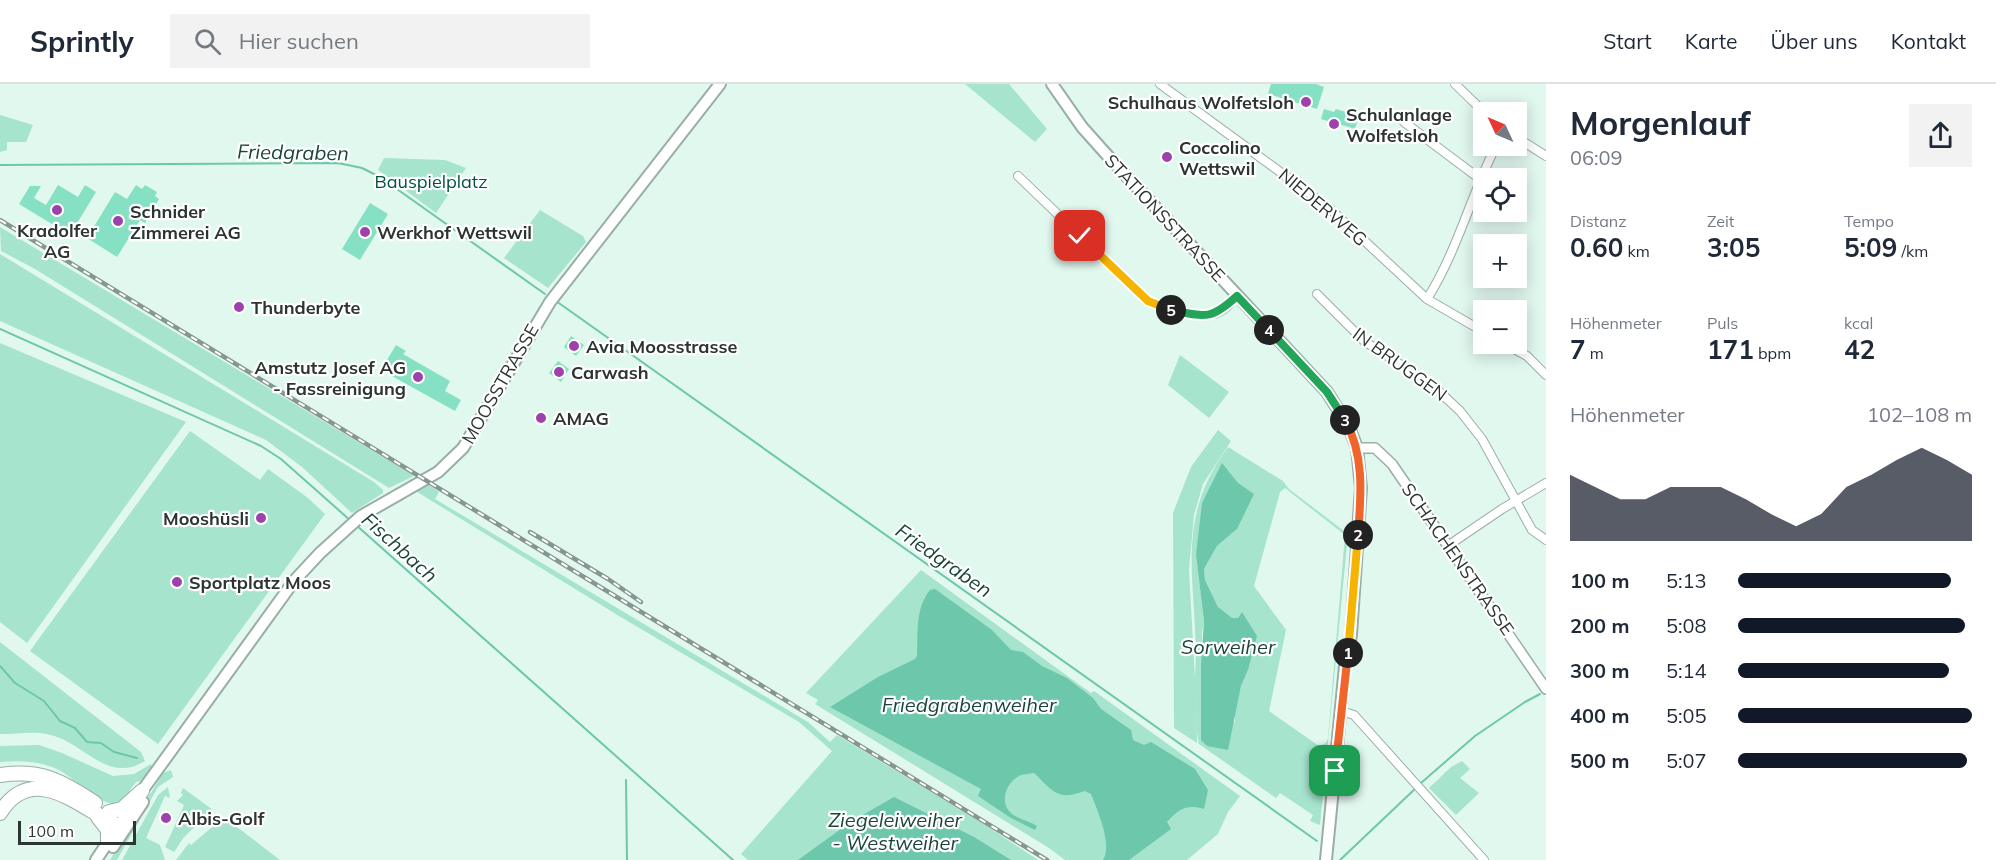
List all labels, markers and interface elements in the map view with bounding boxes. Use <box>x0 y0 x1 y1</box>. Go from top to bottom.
search box <box>170 14 590 68</box>
text: Sprintly <box>30 24 134 59</box>
icon: search <box>191 25 224 58</box>
text: Hier suchen <box>239 27 359 55</box>
text: Start <box>1603 28 1652 54</box>
text: Karte <box>1685 28 1737 54</box>
text: Über uns <box>1770 28 1858 54</box>
text: Kontakt <box>1891 28 1966 54</box>
place label: Schulhaus Wolfetsloh <box>1108 91 1294 114</box>
marker: Schulhaus Wolfetsloh <box>1299 95 1313 109</box>
north arrow <box>1473 102 1527 156</box>
map controls <box>1473 102 1527 354</box>
text: Morgenlauf <box>1570 102 1750 143</box>
place label: Schulanlage Wolfetsloh <box>1346 103 1452 147</box>
button: share <box>1909 104 1972 167</box>
marker: Schulanlage Wolfetsloh <box>1327 117 1341 131</box>
place label: Coccolino Wettswil <box>1179 136 1261 180</box>
water label: Friedgraben <box>237 139 349 165</box>
text: 06:09 <box>1570 145 1623 170</box>
street label: STATIONSSTRASSE <box>1100 149 1230 287</box>
marker: Coccolino Wettswil <box>1160 150 1174 164</box>
street label: NIEDERWEG <box>1274 163 1372 251</box>
button: locate <box>1473 168 1527 222</box>
park label: Bauspielplatz <box>374 170 488 193</box>
place label: Schnider Zimmerei AG <box>130 200 241 244</box>
marker: Kradolfer AG <box>50 203 64 217</box>
pin <box>1054 210 1105 261</box>
text: Distanz <box>1570 211 1627 231</box>
text: Zeit <box>1707 211 1734 231</box>
text: Tempo <box>1844 211 1894 231</box>
marker: Schnider Zimmerei AG <box>111 214 125 228</box>
place label: Kradolfer AG <box>17 219 98 263</box>
icon: check <box>1063 219 1096 252</box>
place label: Werkhof Wettswil <box>377 221 532 244</box>
marker: Werkhof Wettswil <box>358 225 372 239</box>
text: 0.60 <box>1570 231 1623 264</box>
text: 3:05 <box>1707 231 1760 264</box>
text: 5:09 <box>1844 231 1897 264</box>
button: + <box>1473 234 1527 288</box>
text: km <box>1623 241 1650 261</box>
text: /km <box>1897 241 1928 261</box>
pin: 5 <box>1156 295 1186 325</box>
place label: Thunderbyte <box>251 296 360 319</box>
marker: Thunderbyte <box>232 300 246 314</box>
text: 5 <box>1166 300 1176 320</box>
button: − <box>1473 300 1527 354</box>
text: Höhenmeter <box>1570 313 1662 333</box>
text: Puls <box>1707 313 1738 333</box>
text: kcal <box>1844 313 1873 333</box>
pin: 4 <box>1254 315 1284 345</box>
street label: MOOSSTRASSE <box>456 320 544 448</box>
text: 4 <box>1264 320 1274 340</box>
street label: IN BRUGGEN <box>1348 322 1452 406</box>
text: 7 <box>1570 333 1586 366</box>
text: 171 <box>1707 333 1754 366</box>
text: 42 <box>1844 333 1875 366</box>
place label: Avia Moosstrasse <box>586 335 737 358</box>
marker: Avia Moosstrasse <box>567 339 581 353</box>
text: m <box>1586 343 1604 363</box>
text: bpm <box>1754 343 1791 363</box>
place label: Amstutz Josef AG - Fassreinigung <box>254 356 406 400</box>
place label: Carwash <box>571 361 649 384</box>
marker: Carwash <box>552 365 566 379</box>
marker: Amstutz Josef AG - Fassreinigung <box>411 370 425 384</box>
text: Höhenmeter <box>1570 402 1685 427</box>
text: 102–108 m <box>1867 402 1972 427</box>
pin: 3 <box>1330 405 1360 435</box>
place label: AMAG <box>553 407 609 430</box>
text: 3 <box>1340 410 1350 430</box>
marker: AMAG <box>534 411 548 425</box>
street label: SCHACHENSTRASSE <box>1397 478 1519 640</box>
place label: Mooshüsli <box>163 507 249 530</box>
water label: Fischbach <box>357 507 443 587</box>
marker: Mooshüsli <box>254 511 268 525</box>
water label: Friedgraben <box>891 518 997 602</box>
pin: 2 <box>1343 520 1373 550</box>
text: 2 <box>1353 525 1363 545</box>
text: 100 m <box>1570 568 1629 593</box>
text: 5:13 <box>1666 568 1707 593</box>
place label: Sportplatz Moos <box>189 571 331 594</box>
marker: Sportplatz Moos <box>170 575 184 589</box>
text: 200 m <box>1570 613 1629 638</box>
text: 5:08 <box>1666 613 1707 638</box>
water label: Sorweiher <box>1181 634 1276 659</box>
pin: 1 <box>1333 638 1363 668</box>
text: 1 <box>1343 643 1353 663</box>
text: 300 m <box>1570 658 1629 683</box>
text: 5:14 <box>1666 658 1707 683</box>
water label: Friedgrabenweiher <box>882 692 1057 717</box>
text: 400 m <box>1570 703 1629 728</box>
text: 5:05 <box>1666 703 1707 728</box>
pin <box>1309 745 1360 796</box>
text: 500 m <box>1570 748 1629 773</box>
text: 5:07 <box>1666 748 1707 773</box>
icon: arrive <box>1318 754 1351 787</box>
place label: Albis-Golf <box>178 807 265 830</box>
water label: Ziegeleiweiher - Westweiher <box>828 807 963 855</box>
marker: Albis-Golf <box>159 811 173 825</box>
scale bar <box>18 818 136 846</box>
text: 100 m <box>27 821 74 841</box>

